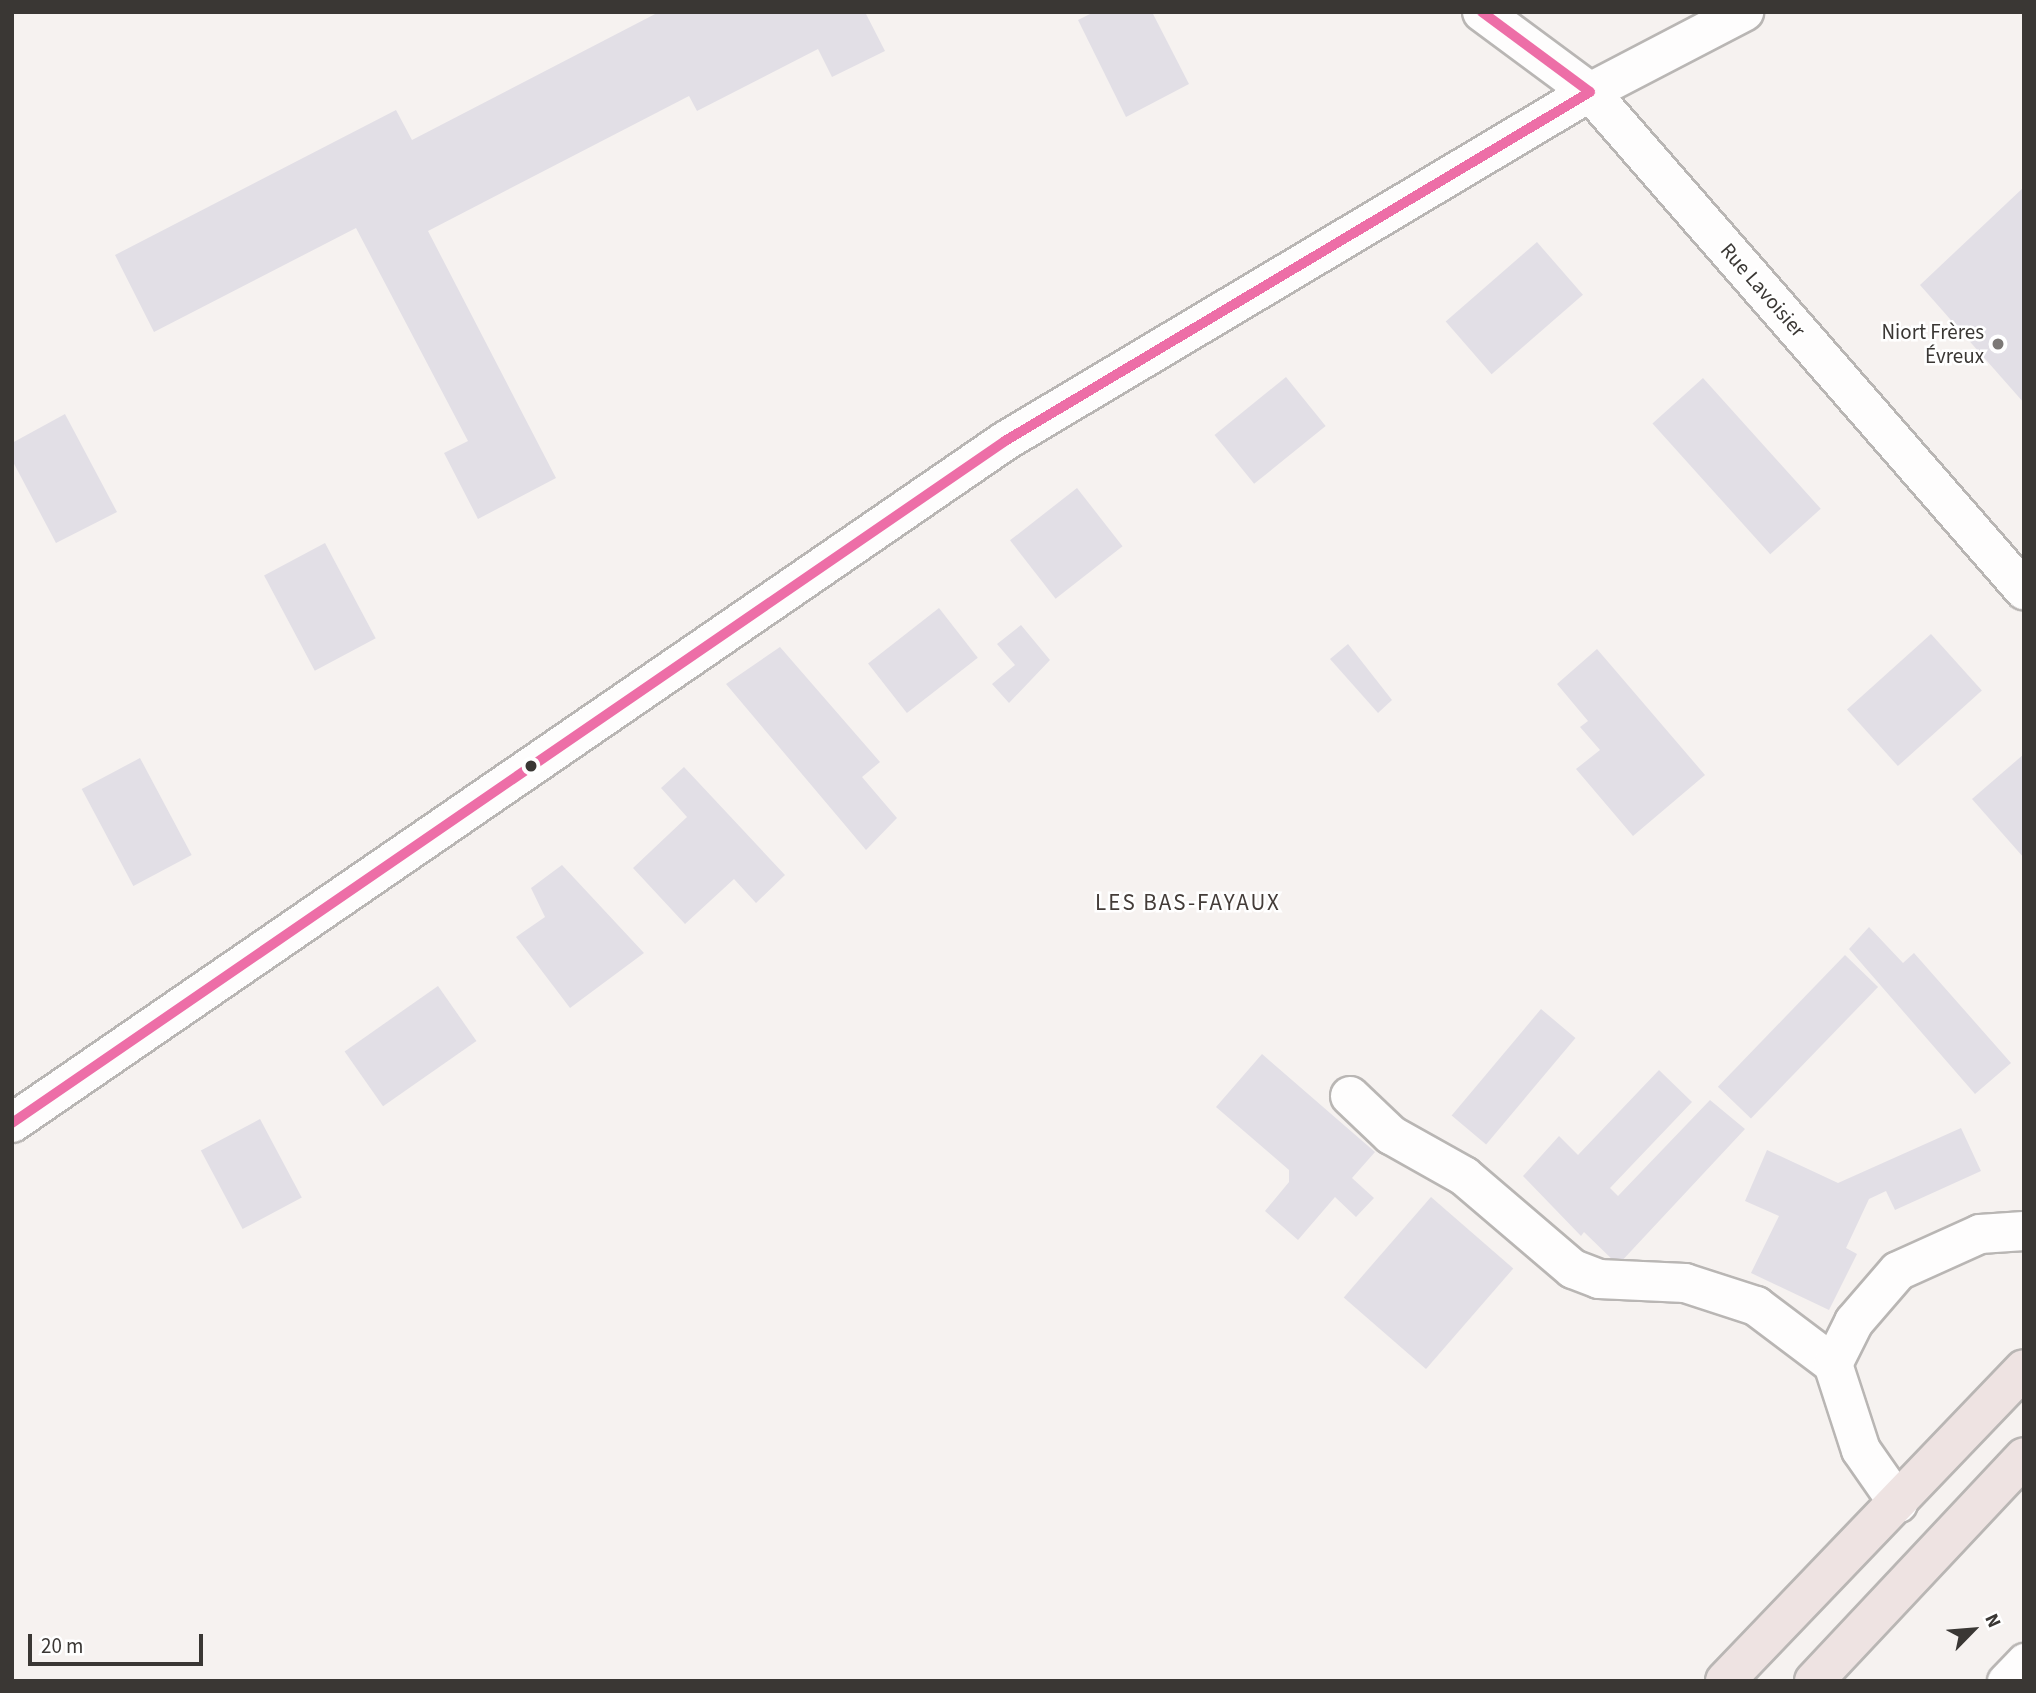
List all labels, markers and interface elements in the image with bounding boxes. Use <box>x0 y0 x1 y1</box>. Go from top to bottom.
street label: Rue Lavoisier <box>1715 238 1811 342</box>
place label: Niort Frères Évreux <box>1882 319 1984 369</box>
marker: Niort Frères Évreux <box>1990 336 2006 352</box>
unlabelled marker <box>524 759 538 773</box>
district label: LES BAS-FAYAUX <box>1097 889 1279 917</box>
north arrow <box>1938 1595 2008 1665</box>
text: N <box>1978 1609 2007 1632</box>
scale bar <box>32 1620 206 1664</box>
text: 20 m <box>41 1631 83 1661</box>

